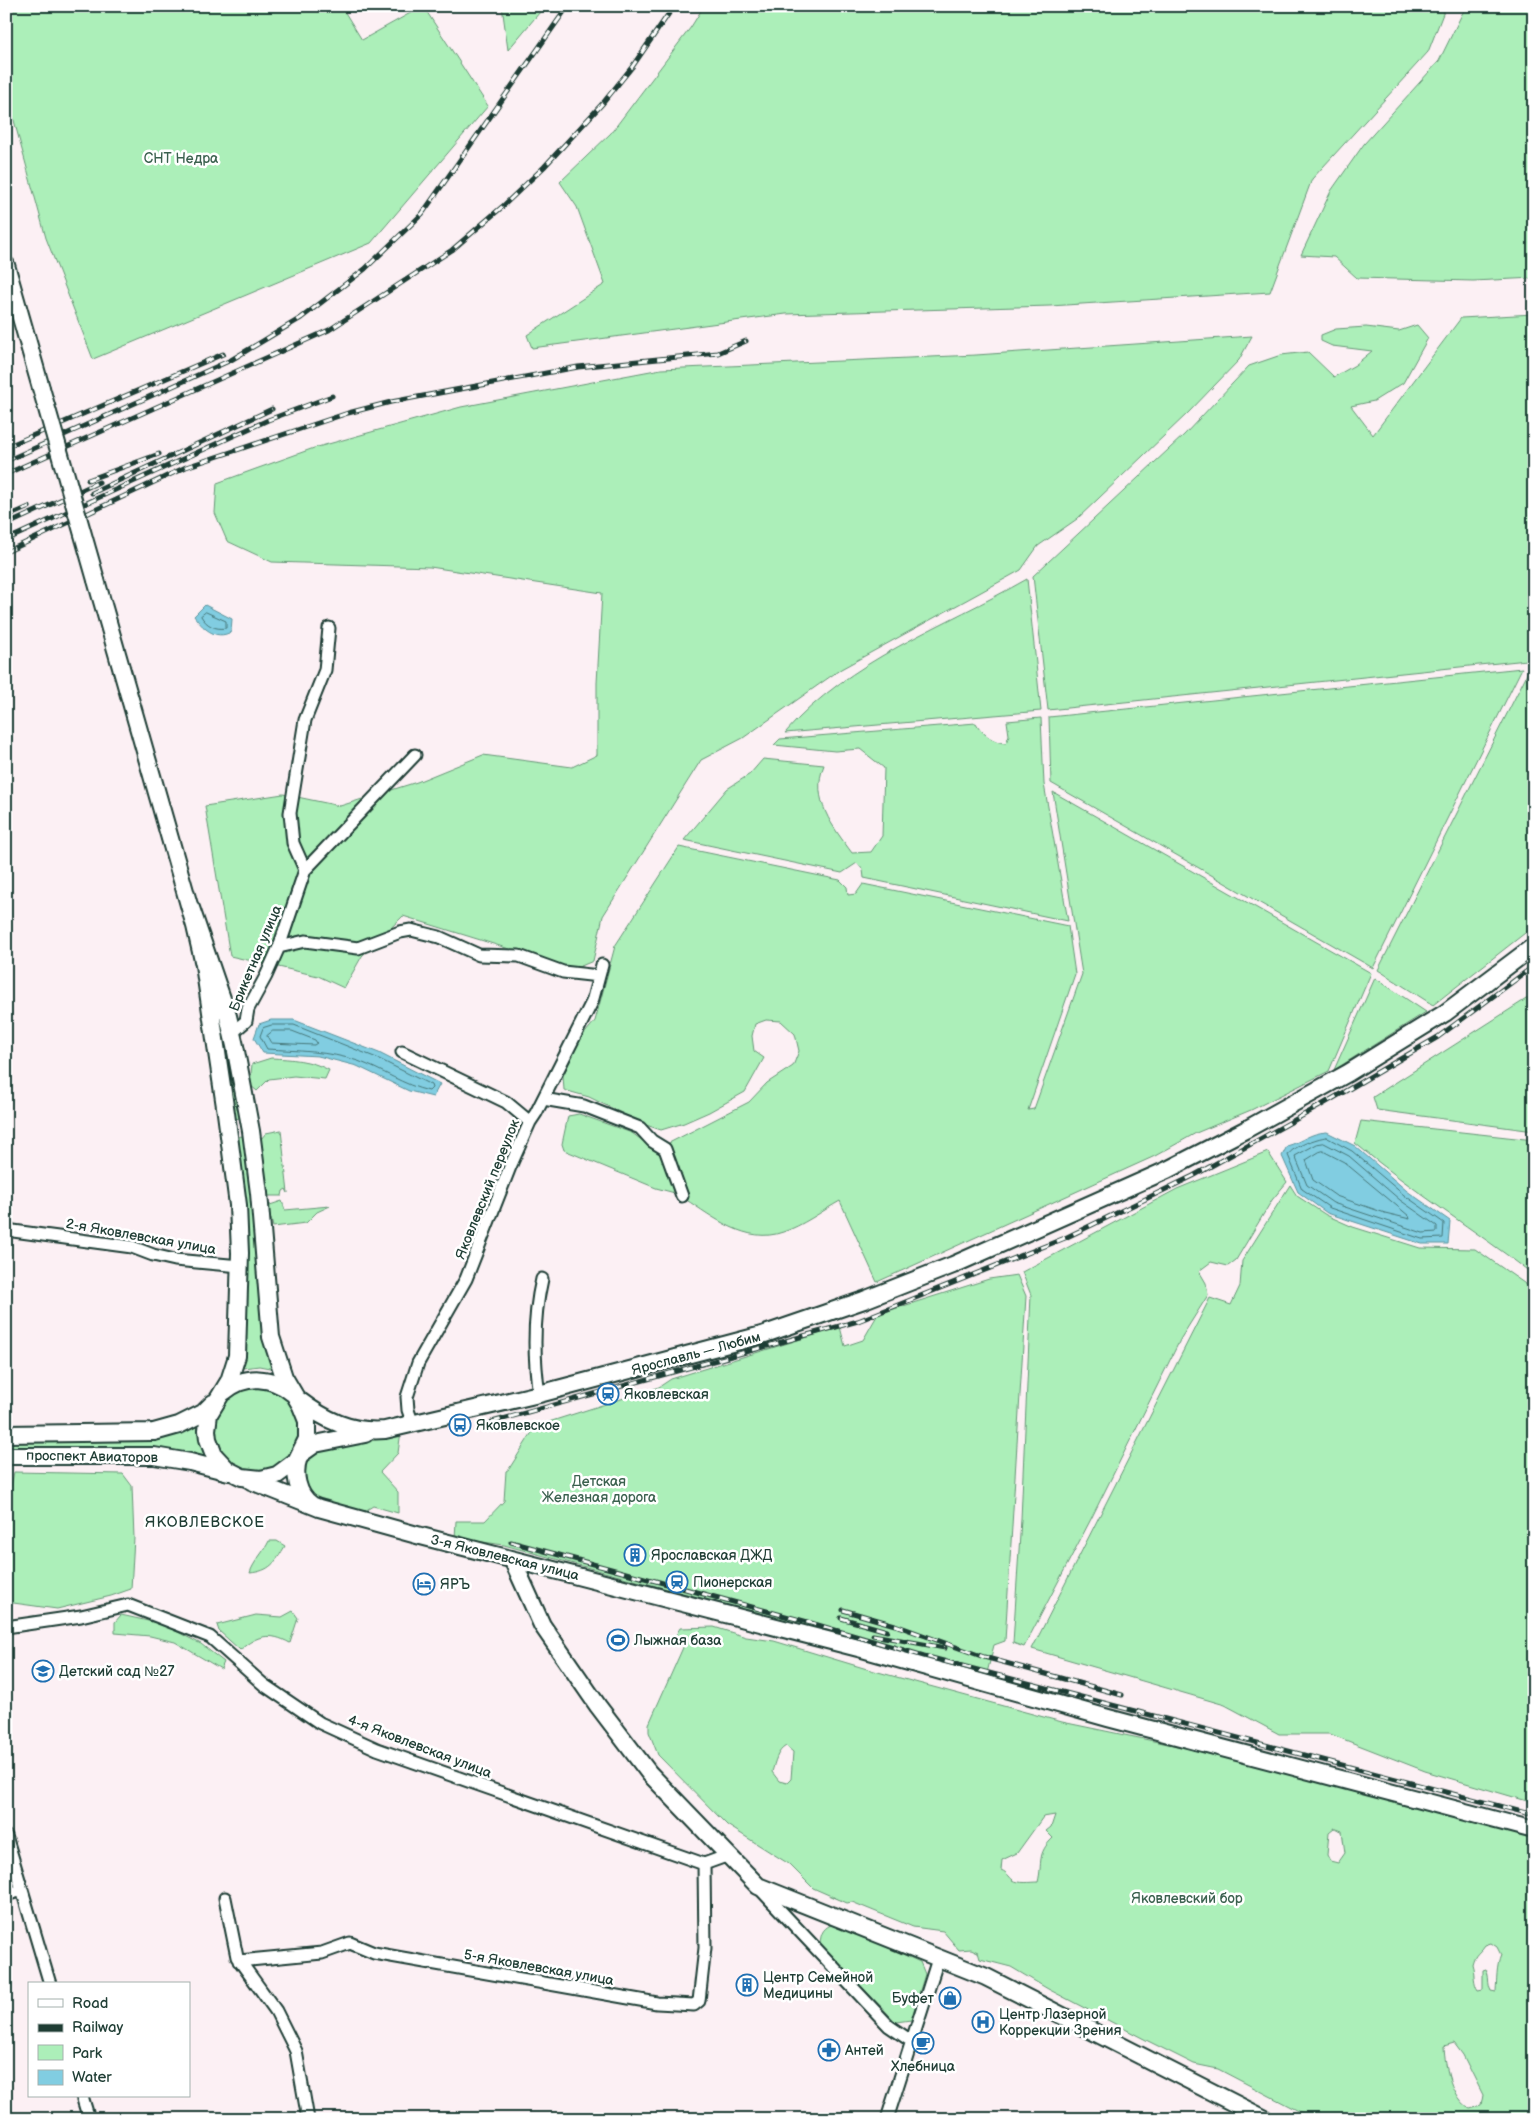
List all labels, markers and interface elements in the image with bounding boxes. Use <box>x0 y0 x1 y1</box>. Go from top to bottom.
park label: СНТ Недра <box>144 150 219 167</box>
street label: Брикетная улица <box>225 902 286 1014</box>
street label: Яковлевский переулок <box>452 1116 524 1262</box>
street label: 2-я Яковлевская улица <box>64 1215 218 1258</box>
street label: Ярославль — Любим <box>630 1328 763 1379</box>
station icon: Яковлевская <box>596 1382 620 1406</box>
place label: Яковлевская <box>624 1386 709 1403</box>
bus stop icon: Яковлевское <box>448 1413 472 1437</box>
place label: Яковлевское <box>476 1417 560 1434</box>
street label: проспект Авиаторов <box>26 1447 159 1466</box>
park label: Детская Железная дорога <box>542 1473 657 1506</box>
district label: ЯКОВЛЕВСКОЕ <box>145 1513 265 1532</box>
street label: 3-я Яковлевская улица <box>429 1531 582 1584</box>
building icon: Ярославская ДЖД <box>623 1543 647 1567</box>
place label: Ярославская ДЖД <box>651 1547 773 1564</box>
station icon: Пионерская <box>665 1570 689 1594</box>
hotel icon: ЯРЪ <box>412 1572 436 1596</box>
place label: Пионерская <box>693 1574 773 1591</box>
place label: ЯРЪ <box>440 1576 470 1593</box>
sports icon: Лыжная база <box>606 1628 630 1652</box>
place label: Лыжная база <box>633 1632 722 1649</box>
school or university icon: Детский сад №27 <box>31 1659 55 1683</box>
place label: Детский сад №27 <box>59 1663 175 1680</box>
street label: 4-я Яковлевская улица <box>346 1711 495 1782</box>
park label: Яковлевский бор <box>1131 1890 1243 1907</box>
street label: 5-я Яковлевская улица <box>463 1946 616 1989</box>
place label: Центр Семейной Медицины <box>763 1969 873 2002</box>
building icon: Центр Семейной Медицины <box>735 1973 759 1997</box>
legend <box>28 1982 190 2098</box>
shop icon: Буфет <box>938 1986 962 2010</box>
place label: Буфет <box>892 1990 934 2007</box>
text: Road <box>72 1994 108 2013</box>
place label: Центр Лазерной Коррекции Зрения <box>999 2006 1122 2039</box>
hospital icon: Центр Лазерной Коррекции Зрения <box>971 2010 995 2034</box>
text: Railway <box>72 2018 123 2037</box>
cafe icon: Хлебница <box>911 2031 935 2055</box>
pharmacy icon: Антей <box>817 2038 841 2062</box>
place label: Антей <box>844 2042 884 2059</box>
text: Park <box>72 2044 103 2063</box>
place label: Хлебница <box>891 2058 956 2075</box>
text: Water <box>72 2068 112 2087</box>

